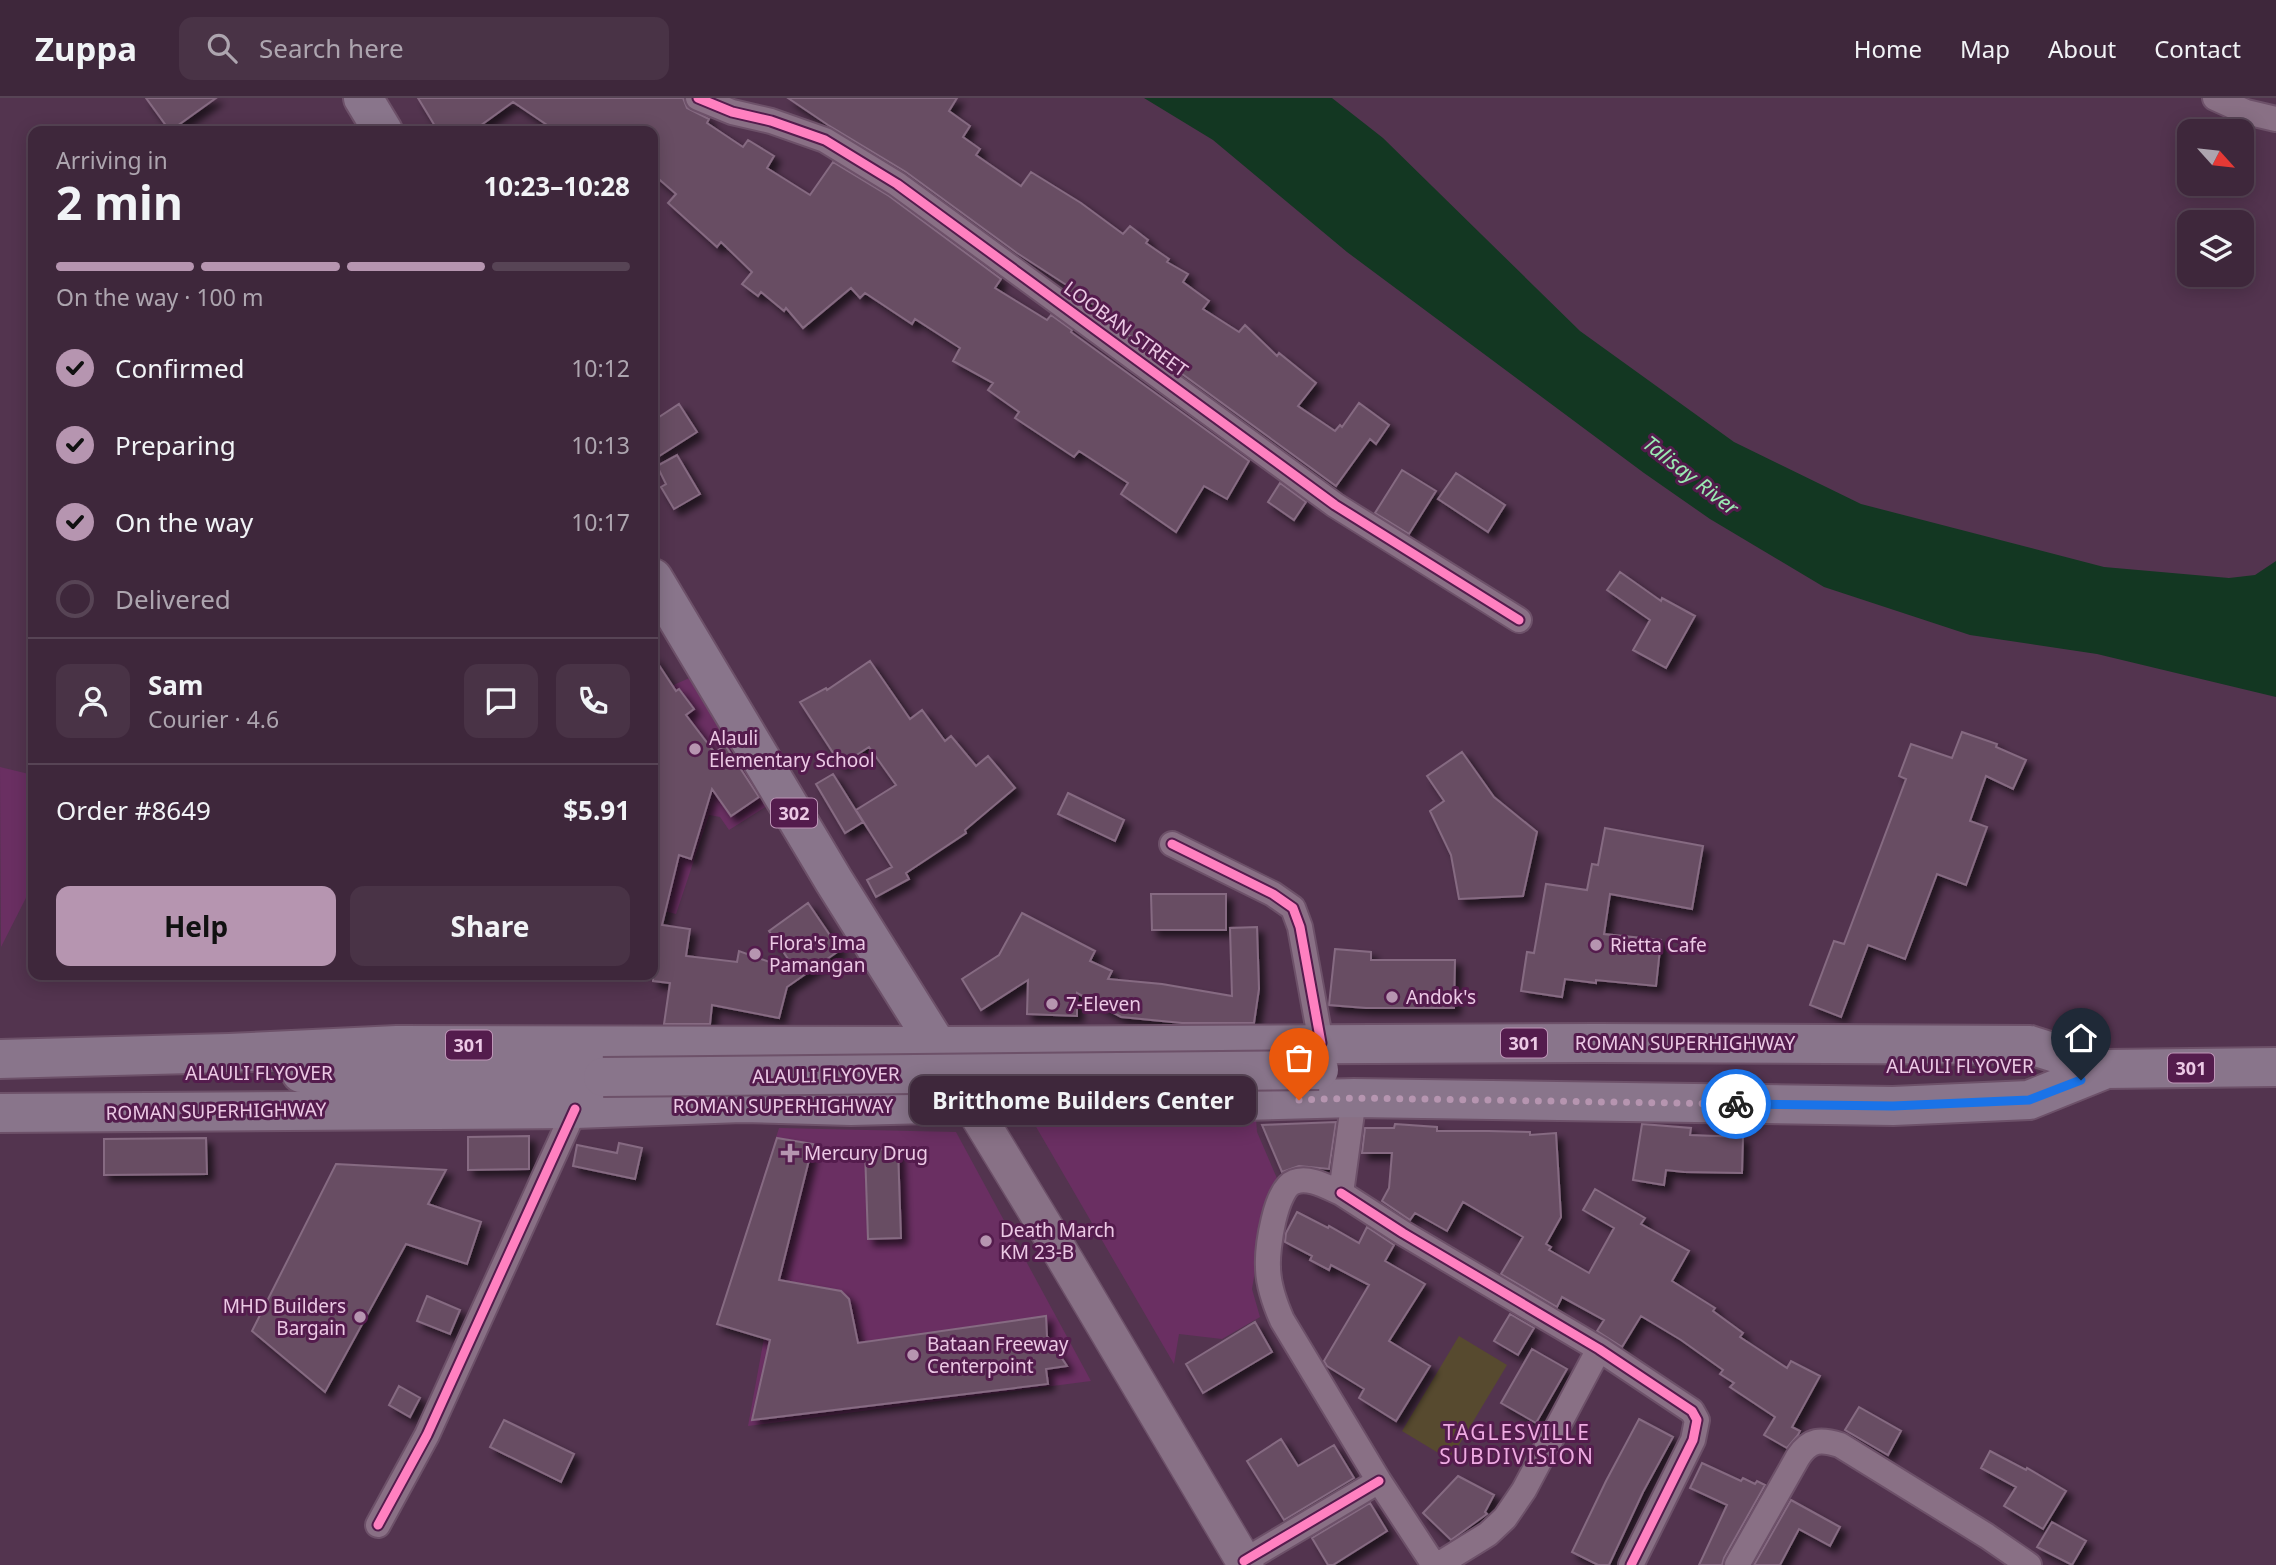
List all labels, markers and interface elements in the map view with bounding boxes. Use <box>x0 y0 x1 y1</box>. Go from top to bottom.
search box <box>179 17 669 80</box>
text: Zuppa <box>35 26 137 71</box>
icon: search <box>203 29 241 67</box>
text: Search here <box>259 30 404 66</box>
text: Home <box>1854 32 1922 65</box>
text: Map <box>1960 32 2010 65</box>
text: About <box>2048 32 2116 65</box>
text: Contact <box>2154 32 2241 65</box>
north arrow <box>2177 119 2254 196</box>
map controls <box>2177 119 2254 287</box>
text: Arriving in <box>56 144 168 176</box>
text: 10:23–10:28 <box>483 168 630 204</box>
text: 2 min <box>56 171 183 233</box>
button: layers <box>2177 210 2254 287</box>
street label: LOOBAN STREET <box>1059 275 1194 383</box>
text: On the way · 100 m <box>56 281 263 313</box>
icon: check <box>56 349 94 387</box>
text: Confirmed <box>115 350 245 386</box>
text: 10:12 <box>571 352 630 384</box>
icon: check <box>56 426 94 464</box>
text: Preparing <box>115 427 236 463</box>
text: 10:13 <box>571 429 630 461</box>
water label: Talisay River <box>1637 429 1746 522</box>
icon: check <box>56 503 94 541</box>
text: On the way <box>115 504 253 540</box>
text: 10:17 <box>571 506 630 538</box>
text: Delivered <box>115 581 231 617</box>
button: person <box>56 664 130 738</box>
button: chat <box>464 664 538 738</box>
button: phone <box>556 664 630 738</box>
text: Sam <box>148 667 203 703</box>
text: Courier · 4.6 <box>148 703 279 735</box>
place label: Alauli Elementary School <box>709 725 875 773</box>
marker: Alauli Elementary School <box>687 741 703 757</box>
text: Order #8649 <box>56 792 211 828</box>
text: $5.91 <box>563 792 630 828</box>
road number: 302 <box>771 798 817 828</box>
button: Help <box>56 886 336 966</box>
button: Share <box>350 886 630 966</box>
place label: Flora's Ima Pamangan <box>769 930 866 978</box>
place label: Rietta Cafe <box>1610 932 1707 958</box>
marker: Rietta Cafe <box>1588 937 1604 953</box>
marker: Flora's Ima Pamangan <box>747 946 763 962</box>
place label: Andok's <box>1406 984 1476 1010</box>
marker: Andok's <box>1384 989 1400 1005</box>
place label: 7-Eleven <box>1066 991 1141 1017</box>
marker: 7-Eleven <box>1044 996 1060 1012</box>
pin <box>2051 1008 2111 1080</box>
icon: home <box>2062 1019 2100 1057</box>
pin <box>1269 1028 1329 1100</box>
road number: 301 <box>1501 1028 1547 1058</box>
road number: 301 <box>446 1030 492 1060</box>
street label: ROMAN SUPERHIGHWAY <box>1575 1030 1796 1056</box>
icon: bag <box>1280 1039 1318 1077</box>
street label: ALAULI FLYOVER <box>1886 1053 2034 1079</box>
road number: 301 <box>2168 1054 2214 1083</box>
street label: ALAULI FLYOVER <box>185 1060 333 1086</box>
street label: ALAULI FLYOVER <box>752 1061 900 1089</box>
courier <box>1701 1069 1771 1139</box>
callout: Britthome Builders Center <box>911 1076 1257 1124</box>
text: Britthome Builders Center <box>932 1084 1234 1116</box>
icon: bike <box>1717 1085 1755 1123</box>
street label: ROMAN SUPERHIGHWAY <box>673 1093 894 1119</box>
street label: ROMAN SUPERHIGHWAY <box>105 1096 327 1126</box>
place label: Mercury Drug <box>804 1140 928 1166</box>
marker: Mercury Drug <box>782 1145 798 1161</box>
place label: Death March KM 23-B <box>1000 1217 1115 1265</box>
marker: Death March KM 23-B <box>978 1233 994 1249</box>
place label: MHD Builders Bargain <box>223 1293 346 1341</box>
marker: MHD Builders Bargain <box>352 1309 368 1325</box>
place label: Bataan Freeway Centerpoint <box>927 1331 1069 1379</box>
marker: Bataan Freeway Centerpoint <box>905 1347 921 1363</box>
district label: TAGLESVILLE SUBDIVISION <box>1439 1418 1595 1470</box>

